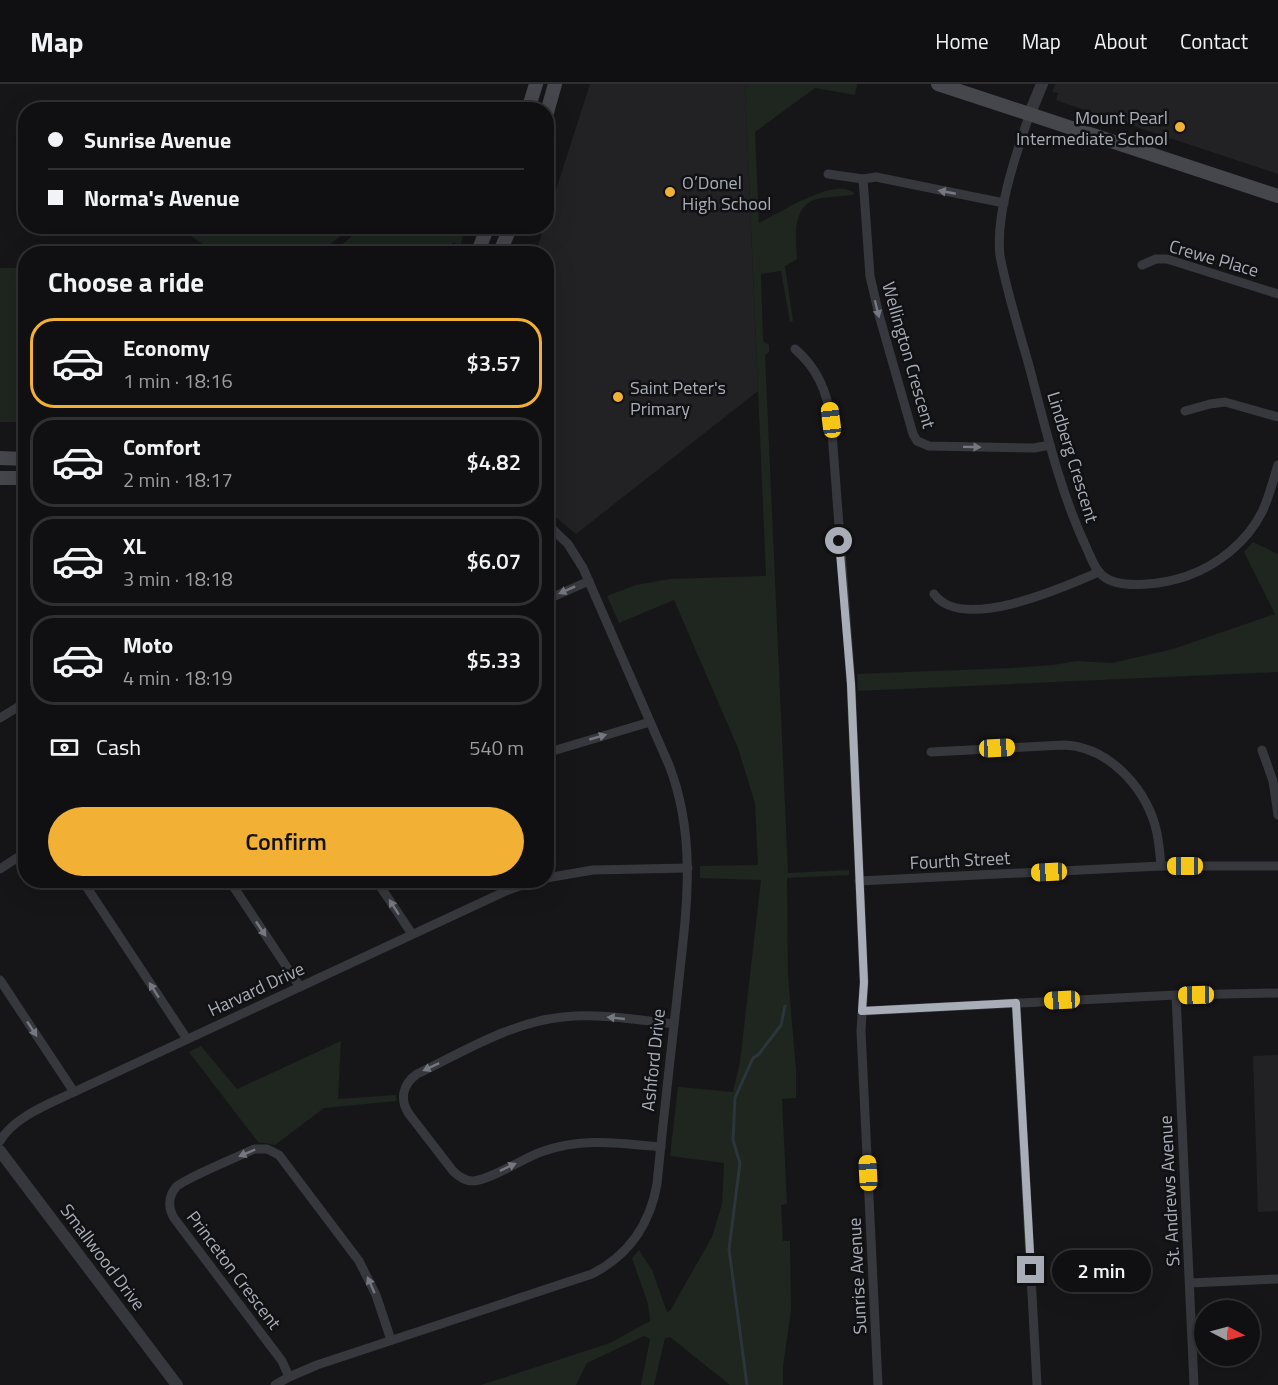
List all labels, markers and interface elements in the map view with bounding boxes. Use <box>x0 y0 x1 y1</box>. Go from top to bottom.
text: Map <box>30 20 84 63</box>
text: Home <box>935 25 989 57</box>
text: Map <box>1022 25 1061 57</box>
text: About <box>1094 25 1147 57</box>
text: Contact <box>1180 25 1248 57</box>
place label: Mount Pearl Intermediate School <box>1016 104 1168 152</box>
marker: Mount Pearl Intermediate School <box>1173 120 1187 134</box>
text: Sunrise Avenue <box>84 123 231 157</box>
place label: O’Donel High School <box>682 169 771 217</box>
text: Norma's Avenue <box>84 181 240 215</box>
marker: O’Donel High School <box>663 185 677 199</box>
one-way arrow <box>937 187 956 196</box>
street label: Crewe Place <box>1166 232 1262 284</box>
text: Choose a ride <box>48 261 204 302</box>
street label: Wellington Crescent <box>875 279 943 432</box>
one-way arrow <box>873 300 883 318</box>
text: Economy <box>123 331 210 365</box>
icon: car <box>51 336 105 390</box>
text: $3.57 <box>466 346 521 380</box>
text: 1 min · 18:16 <box>123 365 233 396</box>
place label: Saint Peter's Primary <box>630 374 726 422</box>
street label: Lindberg Crescent <box>1040 388 1106 526</box>
marker: Saint Peter's Primary <box>611 390 625 404</box>
car <box>820 401 842 439</box>
text: Comfort <box>123 430 201 464</box>
icon: car <box>51 435 105 489</box>
one-way arrow <box>963 442 982 451</box>
text: $4.82 <box>466 445 521 479</box>
text: 2 min · 18:17 <box>123 464 233 495</box>
route start <box>825 527 852 554</box>
text: XL <box>123 529 146 563</box>
icon: car <box>51 534 105 588</box>
text: $6.07 <box>466 544 521 578</box>
text: 3 min · 18:18 <box>123 563 233 594</box>
one-way arrow <box>558 585 576 595</box>
text: Moto <box>123 628 173 662</box>
icon: car <box>51 633 105 687</box>
text: $5.33 <box>466 643 521 677</box>
text: 4 min · 18:19 <box>123 662 233 693</box>
text: Cash <box>96 730 141 764</box>
icon: cash <box>48 731 81 764</box>
text: 540 m <box>469 732 524 763</box>
one-way arrow <box>589 732 607 742</box>
car <box>979 738 1015 758</box>
button: Confirm <box>48 807 524 876</box>
street label: Fourth Street <box>909 844 1012 876</box>
car <box>1167 857 1203 875</box>
car <box>1031 862 1067 882</box>
one-way arrow <box>388 900 400 916</box>
one-way arrow <box>255 921 266 937</box>
street label: Harvard Drive <box>203 955 309 1023</box>
one-way arrow <box>149 982 160 998</box>
car <box>1178 986 1214 1004</box>
car <box>1044 990 1080 1010</box>
street label: Ashford Drive <box>634 1007 672 1113</box>
one-way arrow <box>606 1013 625 1023</box>
one-way arrow <box>26 1020 38 1036</box>
one-way arrow <box>422 1063 439 1072</box>
street label: St. Andrews Avenue <box>1152 1115 1186 1267</box>
one-way arrow <box>237 1148 255 1158</box>
car <box>858 1155 878 1191</box>
one-way arrow <box>499 1163 516 1172</box>
street label: Smallwood Drive <box>54 1198 152 1316</box>
street label: Princeton Crescent <box>180 1205 288 1336</box>
street label: Sunrise Avenue <box>840 1217 874 1335</box>
callout: 2 min <box>1052 1249 1151 1291</box>
text: 2 min <box>1077 1255 1126 1286</box>
route end <box>1017 1256 1044 1283</box>
one-way arrow <box>367 1276 376 1293</box>
north arrow <box>1194 1300 1260 1366</box>
map controls <box>1194 1300 1260 1366</box>

